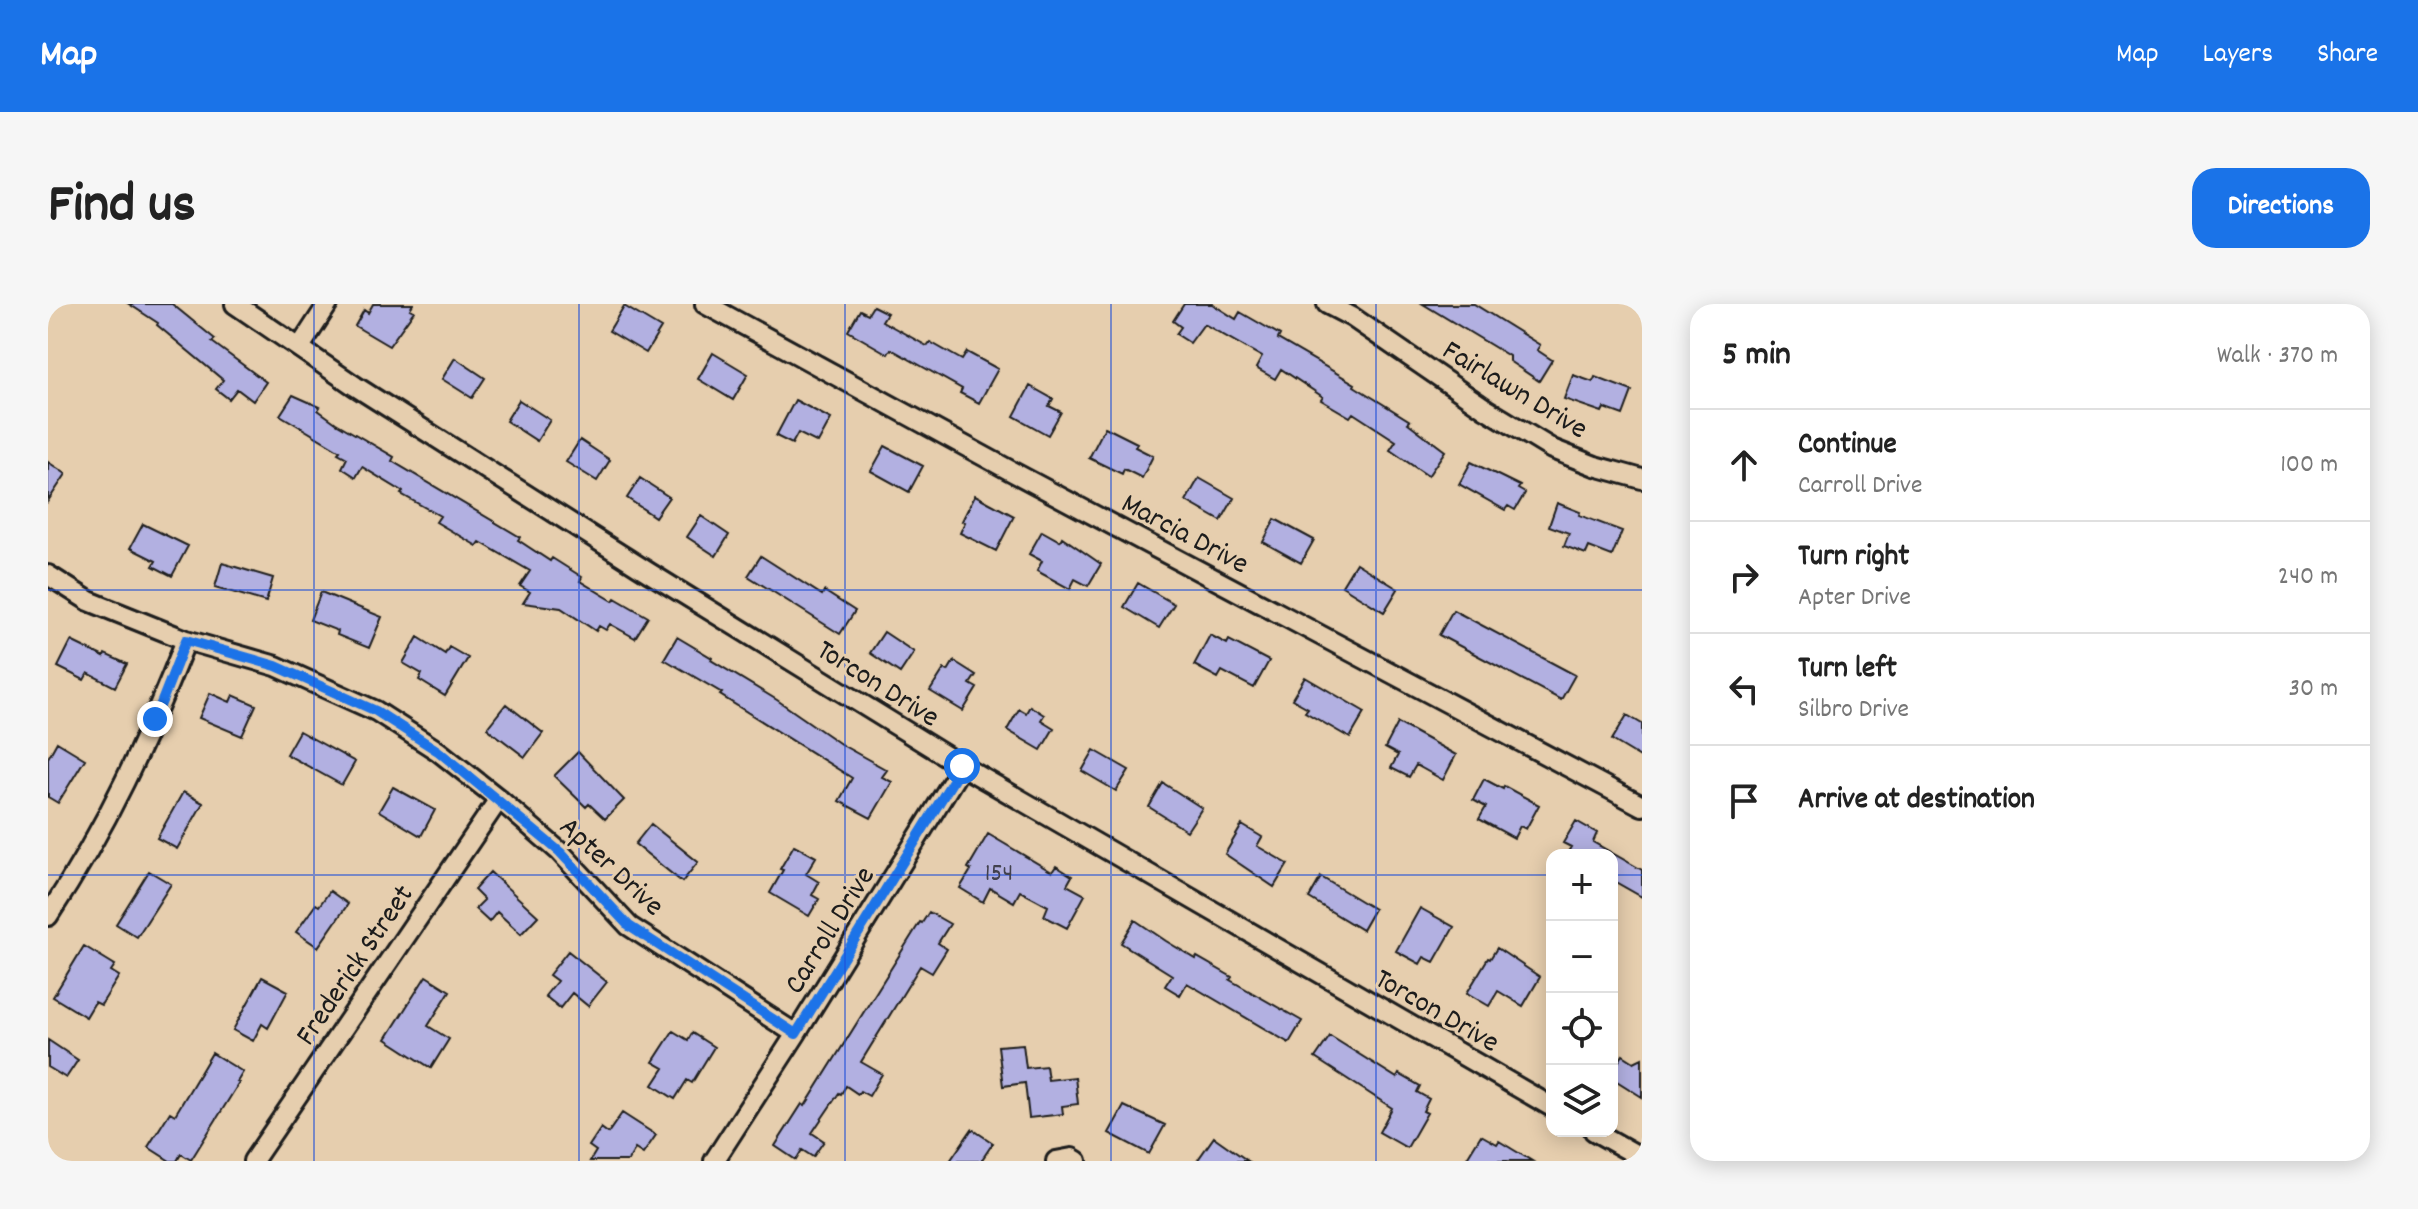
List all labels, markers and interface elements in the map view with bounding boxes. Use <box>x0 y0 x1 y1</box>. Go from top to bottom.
text: Map <box>40 29 98 84</box>
text: Map <box>2116 36 2159 76</box>
text: Layers <box>2203 36 2273 76</box>
text: Share <box>2317 36 2378 76</box>
text: Find us <box>48 168 196 248</box>
button: Directions <box>2192 168 2370 248</box>
street label: Fairlawn Drive <box>1433 331 1595 452</box>
text: 5 min <box>1722 332 1791 381</box>
text: Walk · 370 m <box>2217 338 2338 375</box>
text: Continue <box>1798 425 1897 468</box>
icon: ahead <box>1722 443 1766 487</box>
text: 100 m <box>2280 447 2338 484</box>
text: Carroll Drive <box>1798 468 1922 505</box>
street label: Marcia Drive <box>1112 484 1255 588</box>
text: Turn right <box>1798 537 1909 580</box>
icon: right <box>1722 555 1766 599</box>
text: 240 m <box>2278 559 2338 596</box>
text: Apter Drive <box>1798 580 1911 617</box>
street label: Torcon Drive <box>807 631 946 741</box>
text: Turn left <box>1798 649 1897 692</box>
icon: left <box>1722 667 1766 711</box>
text: 30 m <box>2288 671 2338 708</box>
text: Silbro Drive <box>1798 692 1909 729</box>
route end <box>137 701 173 737</box>
route start <box>944 748 980 784</box>
icon: arrive <box>1722 779 1766 823</box>
text: Arrive at destination <box>1798 780 2035 823</box>
street label: Apter Drive <box>548 808 672 928</box>
map controls <box>1546 849 1618 1137</box>
button: + <box>1546 849 1618 921</box>
house number: 154 <box>985 856 1013 893</box>
street label: Carroll Drive <box>776 859 888 1004</box>
street label: Frederick Street <box>287 878 426 1056</box>
button: − <box>1546 921 1618 993</box>
street label: Torcon Drive <box>1365 960 1506 1066</box>
button: locate <box>1546 993 1618 1065</box>
button: layers <box>1546 1065 1618 1137</box>

